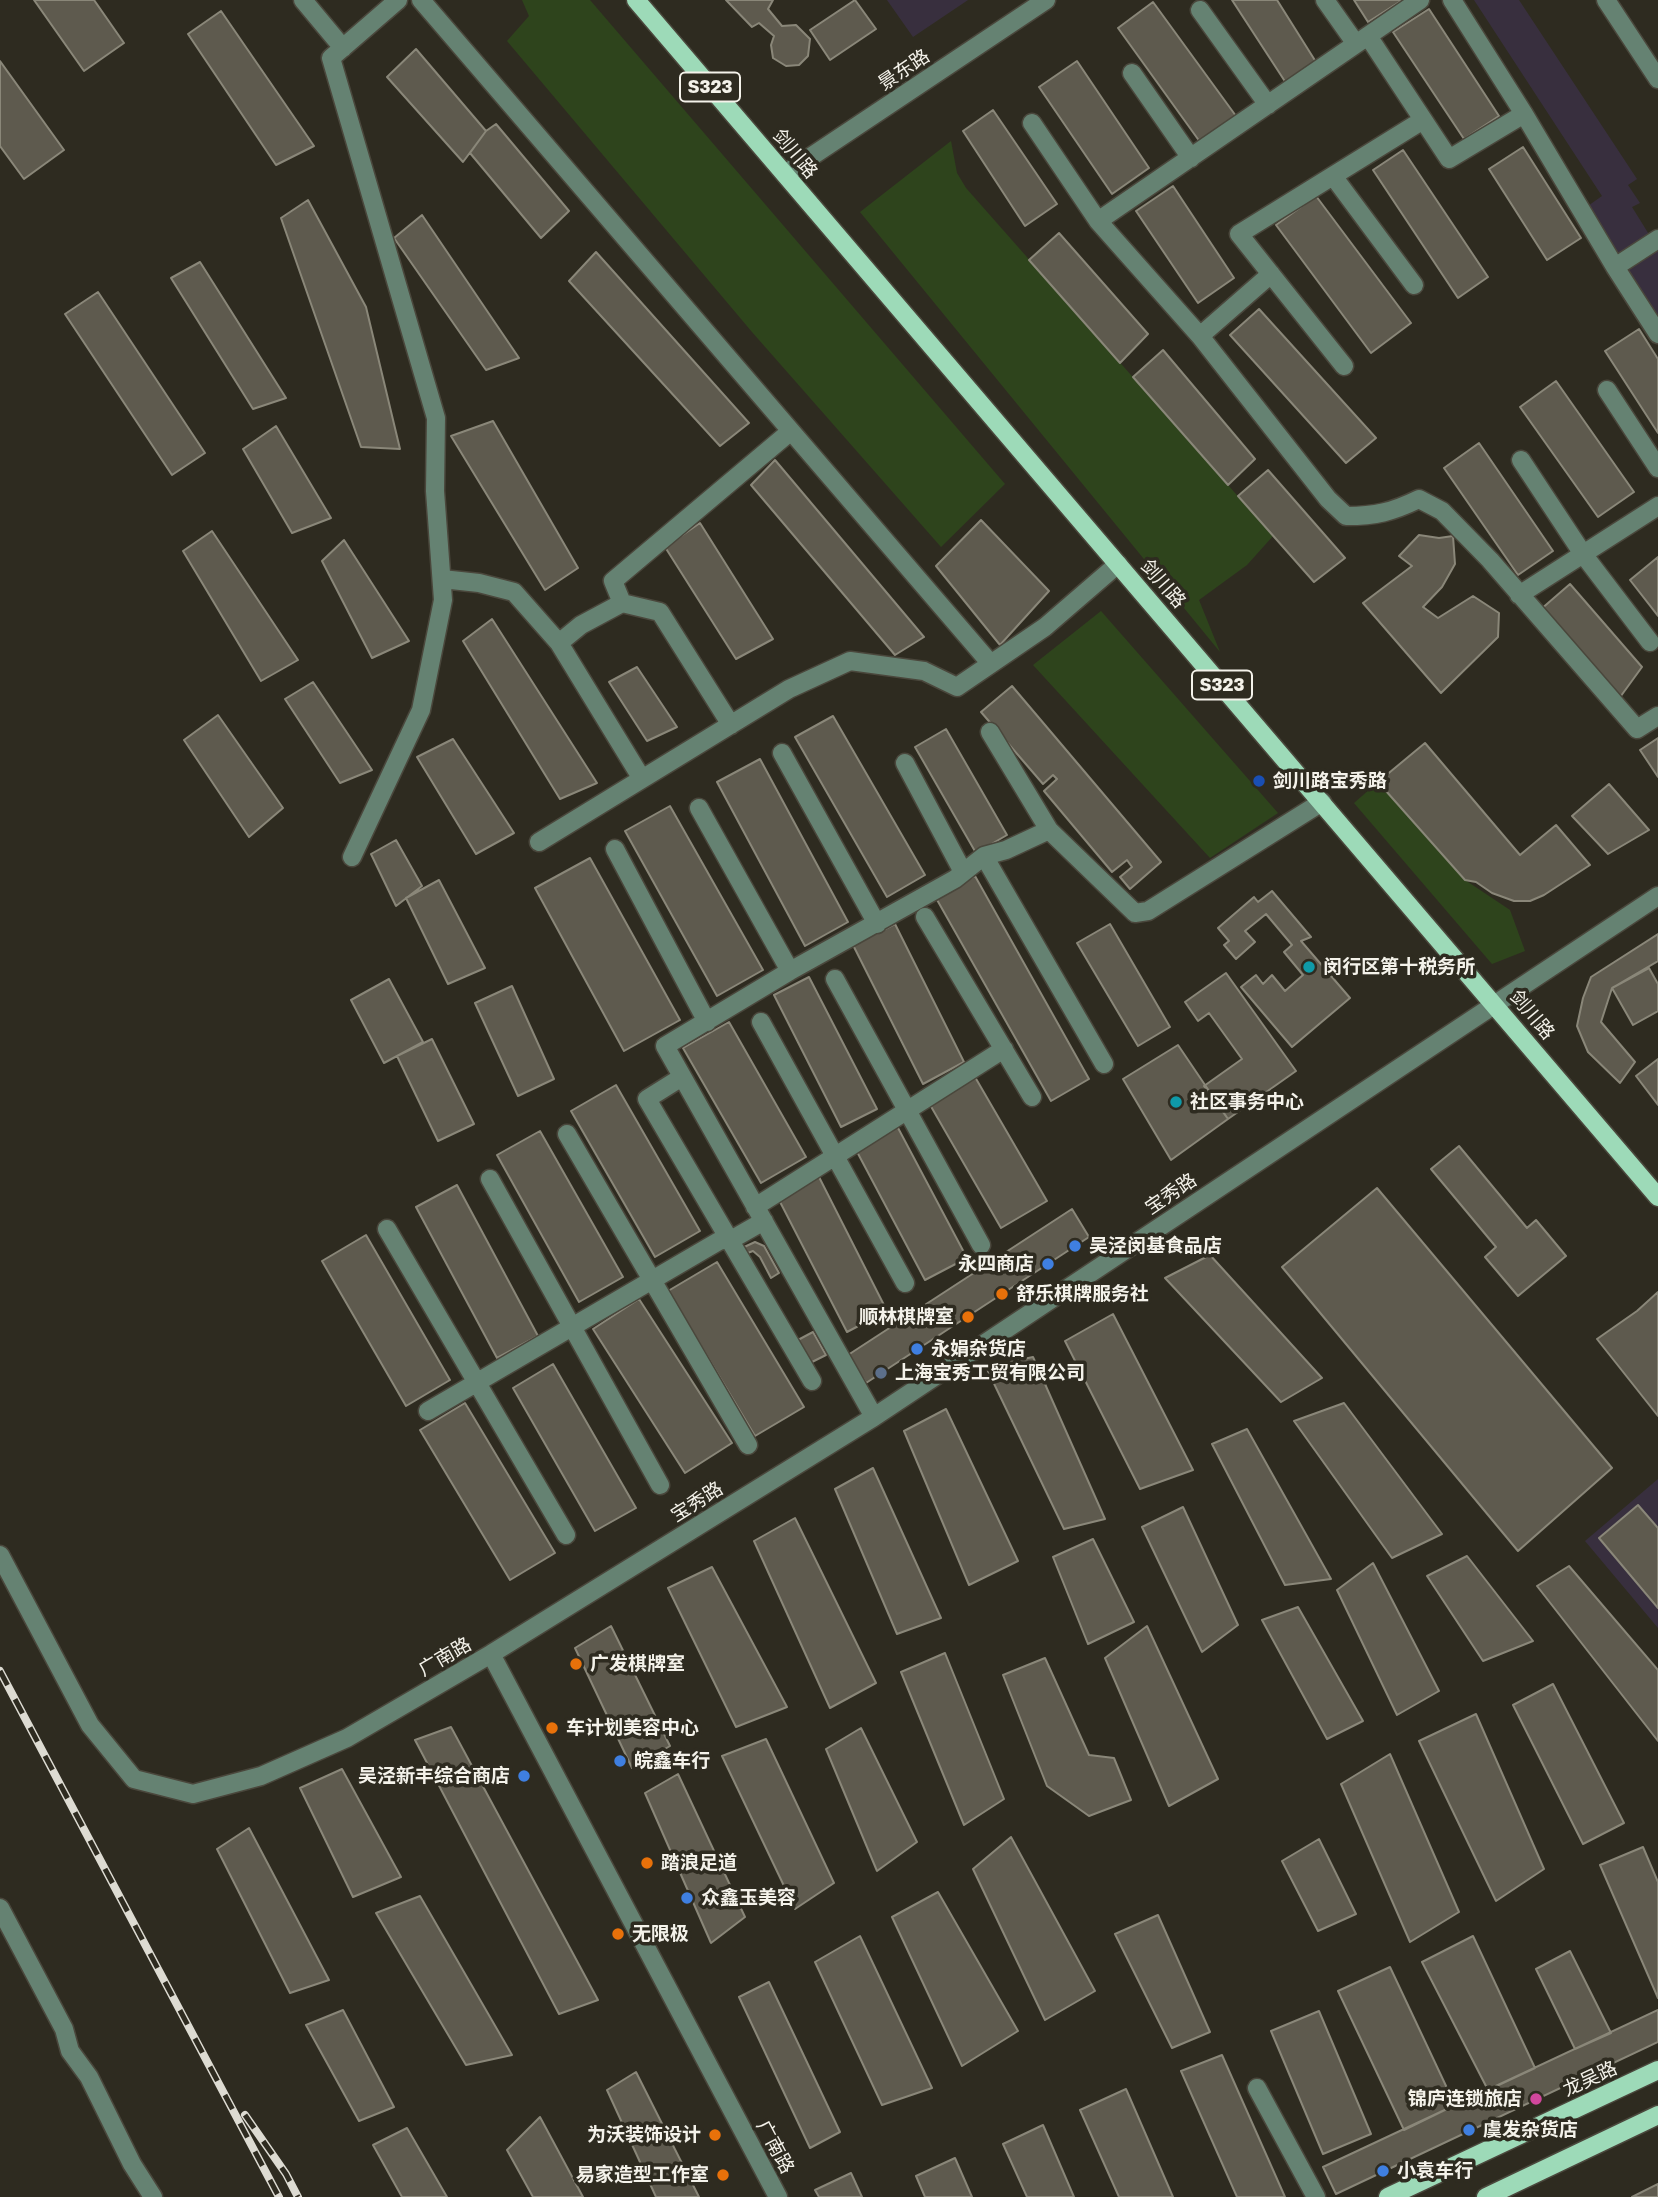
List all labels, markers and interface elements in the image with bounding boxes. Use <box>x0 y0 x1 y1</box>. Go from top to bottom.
street label: 景东路 <box>874 45 934 95</box>
road number: S323 <box>680 72 740 102</box>
street label: 剑川路 <box>768 125 822 183</box>
street label: 剑川路 <box>1136 555 1190 613</box>
road number: S323 <box>1192 670 1252 700</box>
place label: 剑川路宝秀路 <box>1273 770 1387 792</box>
marker: 剑川路宝秀路 <box>1251 773 1267 789</box>
place label: 闵行区第十税务所 <box>1323 956 1475 978</box>
marker: 闵行区第十税务所 <box>1301 959 1317 975</box>
street label: 剑川路 <box>1505 986 1559 1044</box>
place label: 社区事务中心 <box>1190 1091 1304 1113</box>
marker: 社区事务中心 <box>1168 1094 1184 1110</box>
street label: 宝秀路 <box>1141 1169 1201 1219</box>
place label: 吴泾闵基食品店 <box>1089 1235 1222 1257</box>
marker: 吴泾闵基食品店 <box>1067 1238 1083 1254</box>
place label: 永四商店 <box>958 1253 1034 1275</box>
marker: 永四商店 <box>1040 1256 1056 1272</box>
place label: 舒乐棋牌服务社 <box>1016 1283 1149 1305</box>
marker: 舒乐棋牌服务社 <box>994 1286 1010 1302</box>
place label: 顺林棋牌室 <box>859 1306 954 1328</box>
marker: 顺林棋牌室 <box>960 1309 976 1325</box>
place label: 永娟杂货店 <box>931 1338 1026 1360</box>
marker: 永娟杂货店 <box>909 1341 925 1357</box>
place label: 上海宝秀工贸有限公司 <box>895 1362 1085 1384</box>
marker: 上海宝秀工贸有限公司 <box>873 1365 889 1381</box>
street label: 宝秀路 <box>667 1477 727 1527</box>
street label: 广南路 <box>415 1633 475 1681</box>
place label: 广发棋牌室 <box>590 1653 685 1675</box>
marker: 广发棋牌室 <box>568 1656 584 1672</box>
place label: 车计划美容中心 <box>566 1717 699 1739</box>
marker: 车计划美容中心 <box>544 1720 560 1736</box>
place label: 皖鑫车行 <box>634 1750 710 1772</box>
marker: 皖鑫车行 <box>612 1753 628 1769</box>
place label: 吴泾新丰综合商店 <box>358 1765 510 1787</box>
marker: 吴泾新丰综合商店 <box>516 1768 532 1784</box>
place label: 踏浪足道 <box>661 1852 737 1874</box>
marker: 踏浪足道 <box>639 1855 655 1871</box>
place label: 众鑫玉美容 <box>701 1887 796 1909</box>
marker: 众鑫玉美容 <box>679 1890 695 1906</box>
place label: 无限极 <box>632 1923 689 1945</box>
marker: 无限极 <box>610 1926 626 1942</box>
street label: 龙吴路 <box>1559 2057 1621 2101</box>
place label: 锦庐连锁旅店 <box>1408 2088 1522 2110</box>
marker: 锦庐连锁旅店 <box>1528 2091 1544 2107</box>
street label: 广南路 <box>752 2116 798 2178</box>
place label: 虞发杂货店 <box>1483 2119 1578 2141</box>
marker: 虞发杂货店 <box>1461 2122 1477 2138</box>
place label: 为沃装饰设计 <box>587 2124 701 2146</box>
marker: 为沃装饰设计 <box>707 2127 723 2143</box>
place label: 小袁车行 <box>1397 2160 1473 2182</box>
marker: 小袁车行 <box>1375 2163 1391 2179</box>
place label: 易家造型工作室 <box>576 2164 709 2186</box>
marker: 易家造型工作室 <box>715 2167 731 2183</box>

